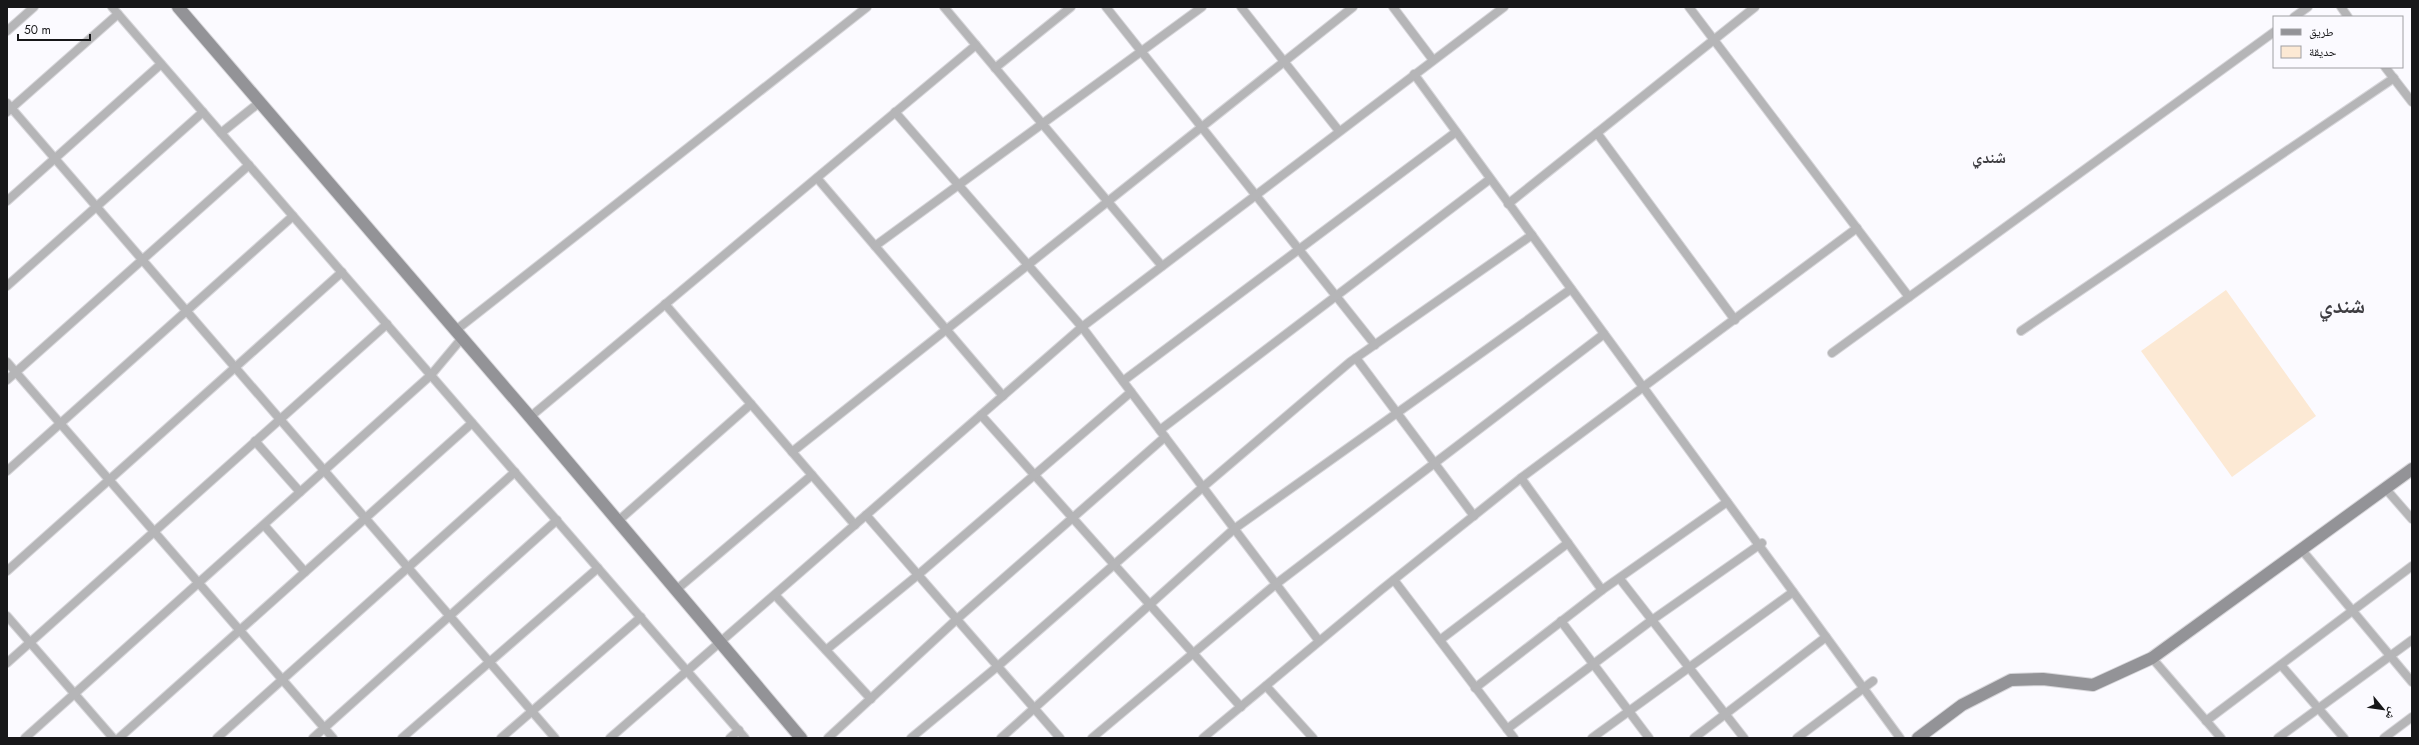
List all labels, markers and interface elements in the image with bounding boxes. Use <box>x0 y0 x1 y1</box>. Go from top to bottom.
scale bar <box>18 16 90 42</box>
legend <box>2273 16 2403 68</box>
text: 50 m <box>24 21 51 39</box>
text: طريق <box>2309 23 2334 41</box>
text: حديقة <box>2309 43 2337 61</box>
district label: شندي <box>1972 146 2006 169</box>
district label: شندي <box>2319 289 2365 322</box>
north arrow <box>2363 689 2403 729</box>
text: ش <box>2382 705 2402 723</box>

